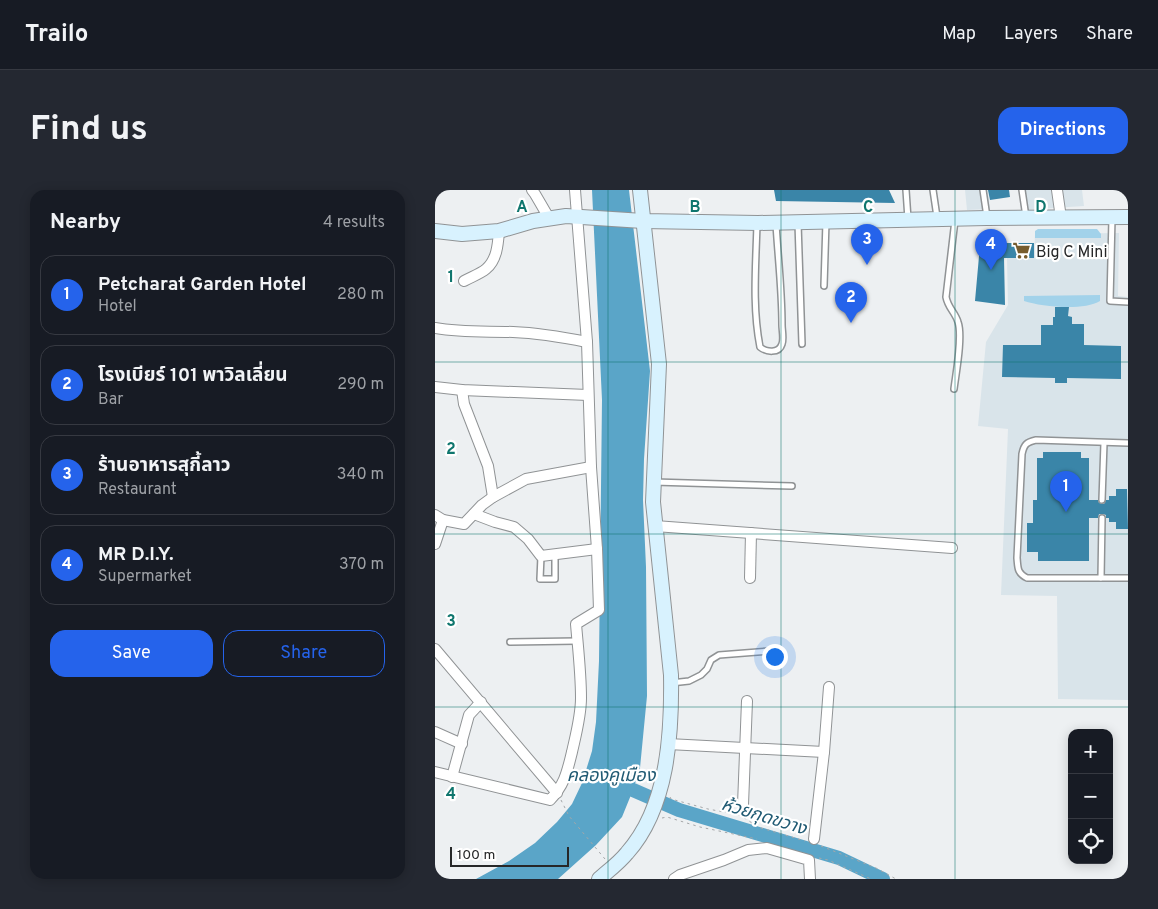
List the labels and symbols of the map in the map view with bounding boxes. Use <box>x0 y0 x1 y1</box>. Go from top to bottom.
text: A <box>516 198 528 218</box>
text: B <box>689 198 701 218</box>
text: C <box>863 198 873 218</box>
text: D <box>1035 198 1047 218</box>
pin: 3 <box>851 224 883 265</box>
pin: 4 <box>975 229 1007 270</box>
supermarket icon: Big C Mini <box>1012 241 1032 261</box>
place label: Big C Mini <box>1036 243 1107 263</box>
text: 1 <box>448 268 454 288</box>
pin: 2 <box>835 282 867 323</box>
text: 2 <box>446 440 456 460</box>
pin: 1 <box>1050 471 1082 512</box>
text: 3 <box>446 612 456 632</box>
your location <box>762 644 788 670</box>
water label: คลองคูเมือง <box>567 765 657 788</box>
text: 4 <box>446 785 456 805</box>
water label: ห้วยกุดขวาง <box>718 794 810 842</box>
scale bar <box>450 844 569 867</box>

